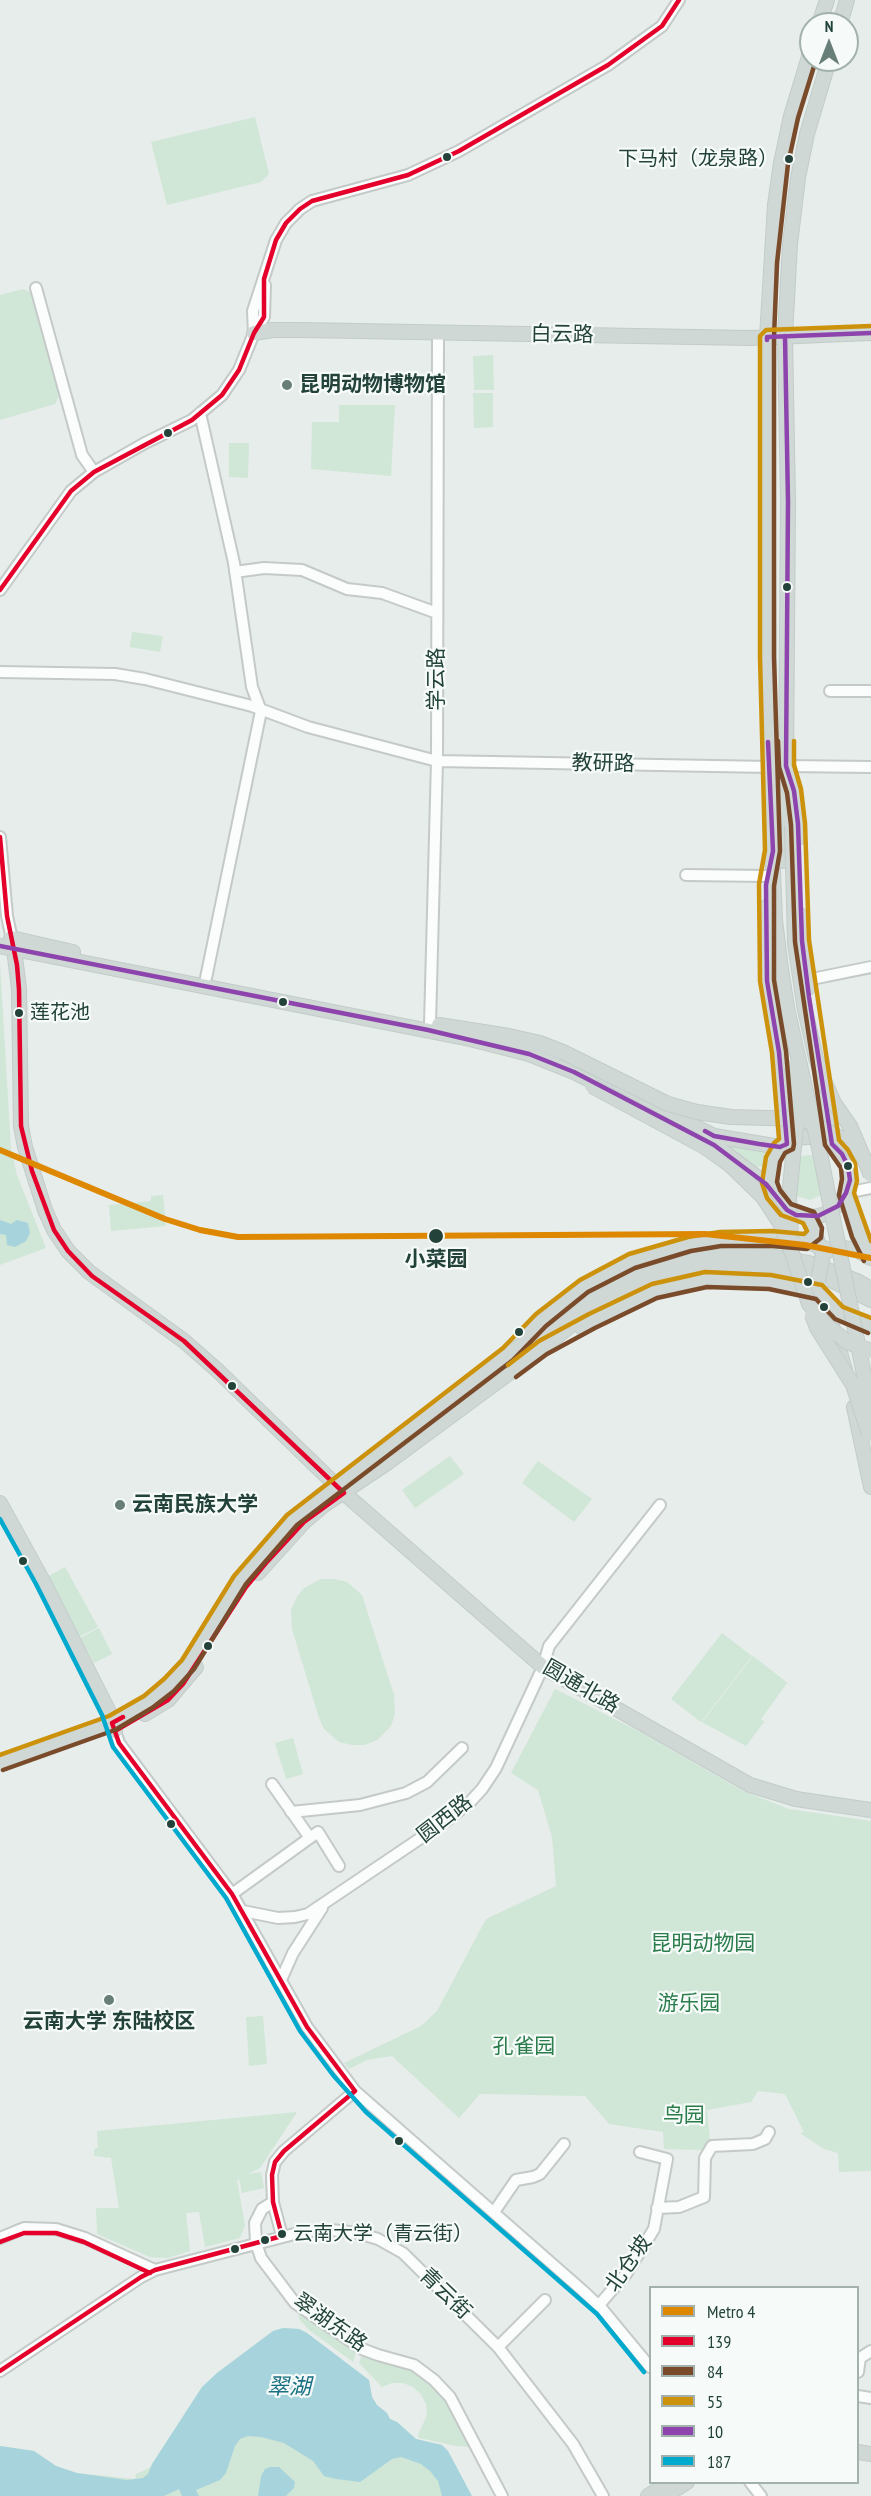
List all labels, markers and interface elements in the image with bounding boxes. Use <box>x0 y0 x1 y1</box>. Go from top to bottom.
north arrow <box>799 12 859 72</box>
text: N <box>825 16 833 36</box>
place label: 下马村（龙泉路） <box>618 147 778 171</box>
unlabelled marker <box>441 151 453 163</box>
marker: 下马村（龙泉路） <box>783 153 795 165</box>
street label: 白云路 <box>530 322 594 348</box>
place label: 昆明动物博物馆 <box>299 372 446 398</box>
marker: 昆明动物博物馆 <box>280 378 294 392</box>
unlabelled marker <box>162 427 174 439</box>
unlabelled marker <box>781 581 793 593</box>
street label: 学云路 <box>424 648 450 710</box>
street label: 教研路 <box>571 751 635 777</box>
unlabelled marker <box>277 996 289 1008</box>
place label: 莲花池 <box>30 1001 90 1025</box>
marker: 莲花池 <box>13 1007 25 1019</box>
unlabelled marker <box>842 1160 854 1172</box>
marker: 小菜园 <box>427 1227 445 1245</box>
place label: 小菜园 <box>405 1247 467 1273</box>
unlabelled marker <box>802 1276 814 1288</box>
unlabelled marker <box>818 1301 830 1313</box>
unlabelled marker <box>513 1326 525 1338</box>
unlabelled marker <box>226 1380 238 1392</box>
place label: 云南民族大学 <box>132 1492 258 1518</box>
marker: 云南民族大学 <box>113 1498 127 1512</box>
unlabelled marker <box>17 1555 29 1567</box>
unlabelled marker <box>202 1640 214 1652</box>
street label: 圆通北路 <box>538 1655 624 1719</box>
street label: 圆西路 <box>412 1790 478 1848</box>
unlabelled marker <box>165 1818 177 1830</box>
park label: 昆明动物园 <box>651 1931 755 1957</box>
park label: 游乐园 <box>658 1991 720 2017</box>
marker: 云南大学 东陆校区 <box>102 1993 116 2007</box>
place label: 云南大学 东陆校区 <box>23 2009 195 2035</box>
park label: 孔雀园 <box>493 2034 555 2060</box>
park label: 鸟园 <box>663 2103 705 2129</box>
unlabelled marker <box>393 2135 405 2147</box>
place label: 云南大学（青云街） <box>293 2222 473 2246</box>
marker: 云南大学（青云街） <box>276 2228 288 2240</box>
street label: 北仓坡 <box>601 2231 657 2297</box>
unlabelled marker <box>259 2234 271 2246</box>
unlabelled marker <box>229 2243 241 2255</box>
street label: 青云街 <box>414 2263 476 2325</box>
legend <box>649 2286 859 2484</box>
street label: 翠湖东路 <box>288 2289 372 2357</box>
text: Metro 4 <box>707 2300 755 2323</box>
text: 139 <box>707 2330 731 2353</box>
text: 84 <box>707 2360 723 2383</box>
water label: 翠湖 <box>267 2375 311 2401</box>
text: 55 <box>707 2390 723 2413</box>
text: 10 <box>707 2420 723 2443</box>
text: 187 <box>707 2450 731 2473</box>

